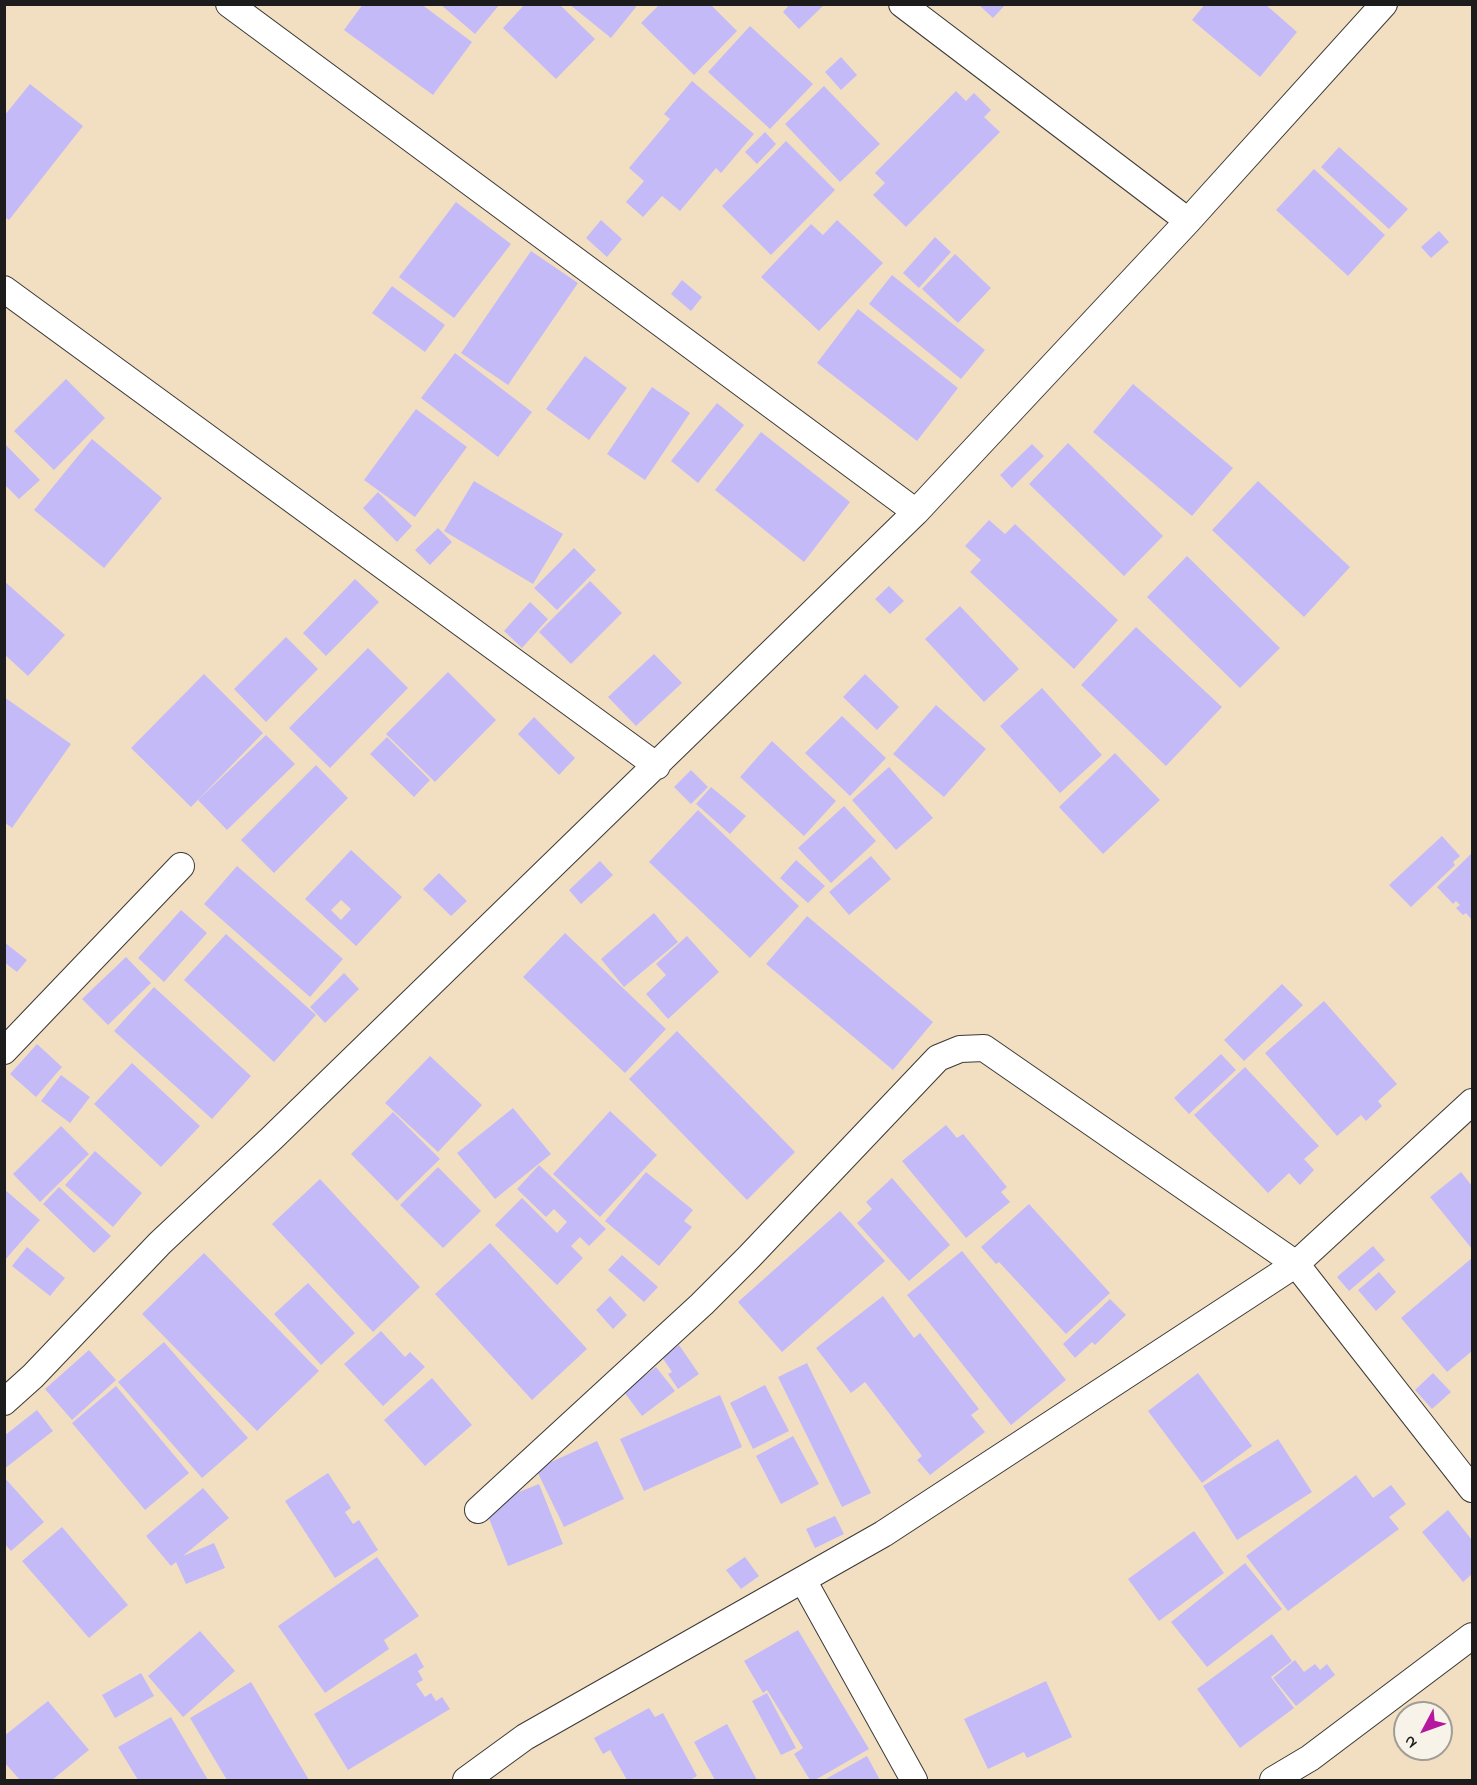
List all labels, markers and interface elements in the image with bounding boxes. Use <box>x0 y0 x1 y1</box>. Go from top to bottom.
north arrow <box>1393 1701 1453 1761</box>
text: N <box>1398 1730 1424 1753</box>

